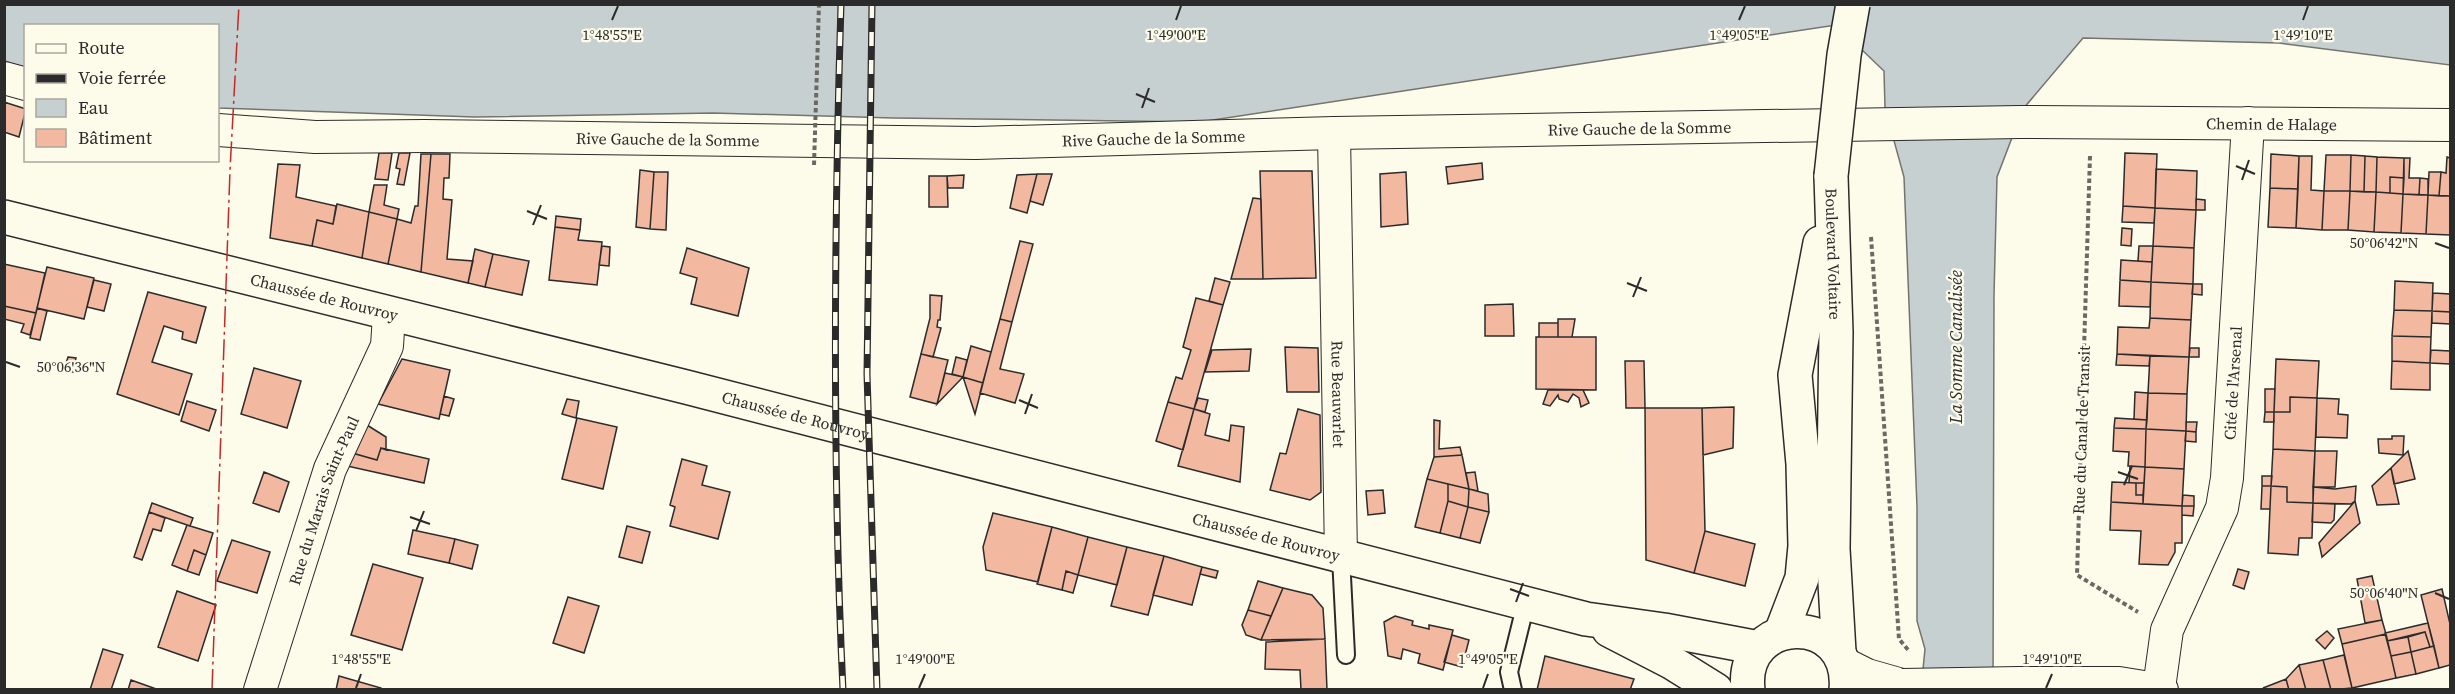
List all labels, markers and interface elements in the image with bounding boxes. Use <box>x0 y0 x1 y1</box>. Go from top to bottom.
legend <box>24 24 219 162</box>
text: 1°48'55"E <box>582 24 642 45</box>
text: 1°49'00"E <box>1146 24 1206 45</box>
text: 1°49'05"E <box>1709 24 1769 45</box>
text: 1°49'10"E <box>2273 24 2333 45</box>
text: Route <box>78 35 125 60</box>
text: Voie ferrée <box>78 65 166 90</box>
text: Eau <box>78 95 109 120</box>
street label: Chemin de Halage <box>2206 112 2337 135</box>
street label: Rive Gauche de la Somme <box>1548 116 1731 141</box>
street label: Rive Gauche de la Somme <box>1062 124 1246 152</box>
text: Bâtiment <box>78 125 152 150</box>
street label: Rive Gauche de la Somme <box>576 127 760 151</box>
street label: Boulevard Voltaire <box>1820 188 1847 320</box>
text: 50°06'42"N <box>2349 232 2419 253</box>
street label: Chaussée de Rouvroy <box>248 268 401 326</box>
water label: La Somme Canalisée <box>1943 270 1968 425</box>
street label: Cité de l'Arsenal <box>2218 325 2247 441</box>
street label: Rue Beauvarlet <box>1326 340 1350 449</box>
street label: Rue du Canal de Transit <box>2067 344 2095 515</box>
text: 50°06'36"N <box>36 356 106 377</box>
street label: Chaussée de Rouvroy <box>719 386 872 445</box>
street label: Rue du Marais Saint-Paul <box>283 412 364 588</box>
street label: Chaussée de Rouvroy <box>1190 507 1343 566</box>
text: 50°06'40"N <box>2349 582 2419 603</box>
text: 1°48'55"E <box>331 648 391 669</box>
text: 1°49'00"E <box>895 648 955 669</box>
text: 1°49'05"E <box>1458 648 1518 669</box>
text: 1°49'10"E <box>2022 648 2082 669</box>

